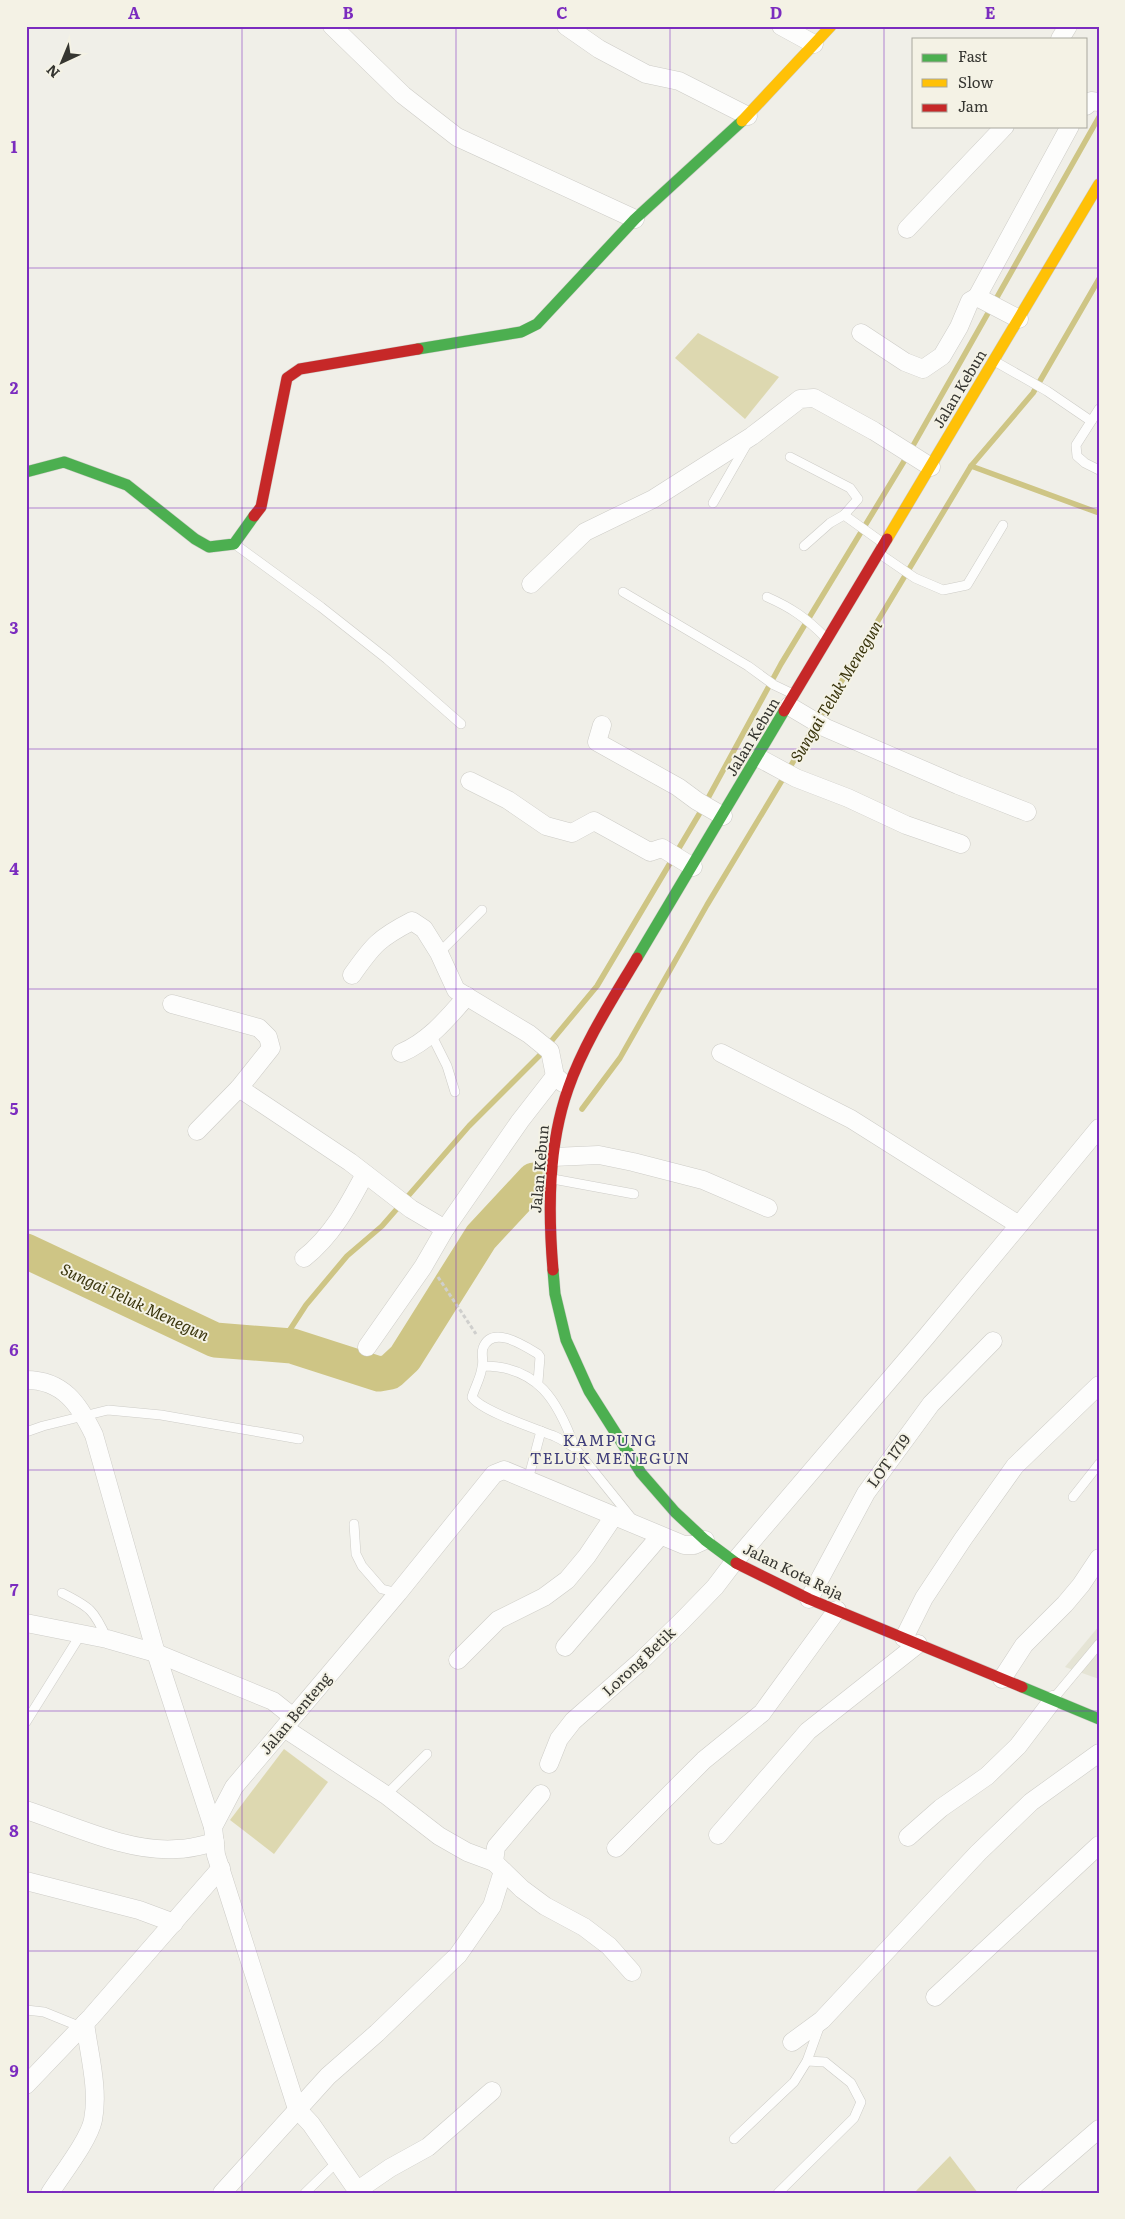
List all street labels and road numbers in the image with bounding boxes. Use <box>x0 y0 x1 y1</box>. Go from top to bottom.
street label: Jalan Kebun <box>926 344 991 432</box>
street label: Jalan Kebun <box>719 692 784 780</box>
street label: Jalan Kebun <box>523 1124 554 1214</box>
street label: LOT 1719 <box>860 1428 915 1492</box>
street label: Jalan Kota Raja <box>739 1536 849 1605</box>
street label: Lorong Betik <box>596 1620 680 1701</box>
street label: Jalan Benteng <box>254 1667 336 1759</box>

